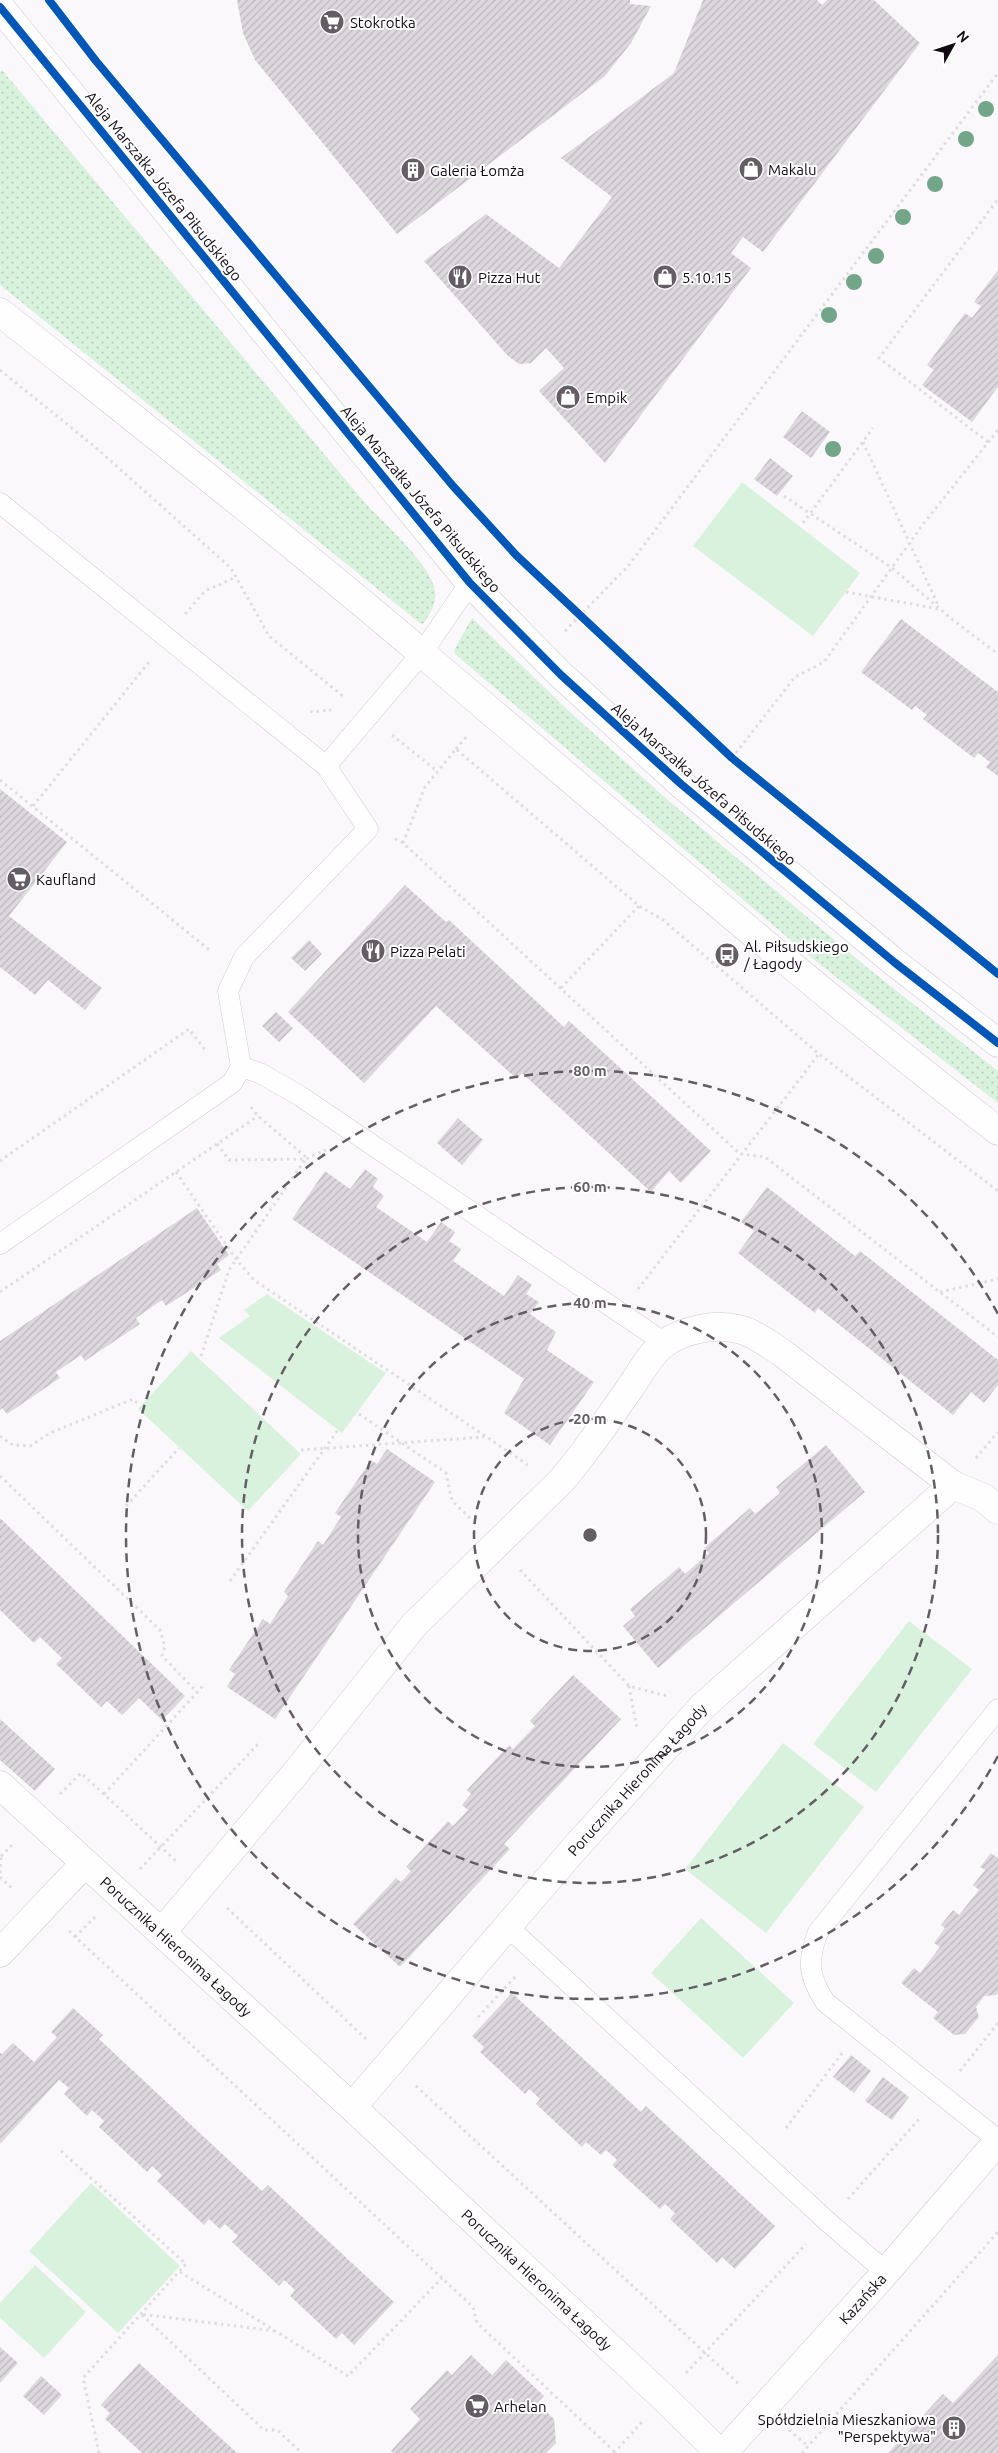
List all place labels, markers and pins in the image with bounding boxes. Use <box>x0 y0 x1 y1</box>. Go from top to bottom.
supermarket icon: Stokrotka <box>319 9 345 35</box>
place label: Stokrotka <box>350 14 416 31</box>
shop icon: Makalu <box>738 156 764 182</box>
building icon: Galeria Łomża <box>400 157 426 183</box>
place label: Makalu <box>768 161 817 178</box>
place label: Galeria Łomża <box>430 162 525 179</box>
restaurant icon: Pizza Hut <box>447 264 473 290</box>
shop icon: 5.10.15 <box>652 264 678 290</box>
place label: Pizza Hut <box>478 269 541 286</box>
place label: 5.10.15 <box>682 269 732 286</box>
shop icon: Empik <box>555 384 581 410</box>
place label: Empik <box>586 389 628 406</box>
supermarket icon: Kaufland <box>6 866 32 892</box>
place label: Kaufland <box>36 871 96 888</box>
restaurant icon: Pizza Pelati <box>360 938 386 964</box>
place label: Al. Piłsudskiego / Łagody <box>743 938 849 972</box>
bus stop icon: Al. Piłsudskiego / Łagody <box>714 942 740 968</box>
place label: Pizza Pelati <box>390 943 466 960</box>
centre of rings <box>581 1526 599 1544</box>
supermarket icon: Arhelan <box>464 2393 490 2419</box>
place label: Arhelan <box>494 2398 547 2415</box>
place label: Spółdzielnia Mieszkaniowa "Perspektywa" <box>758 2411 936 2445</box>
building icon: Spółdzielnia Mieszkaniowa "Perspektywa" <box>941 2415 967 2441</box>

